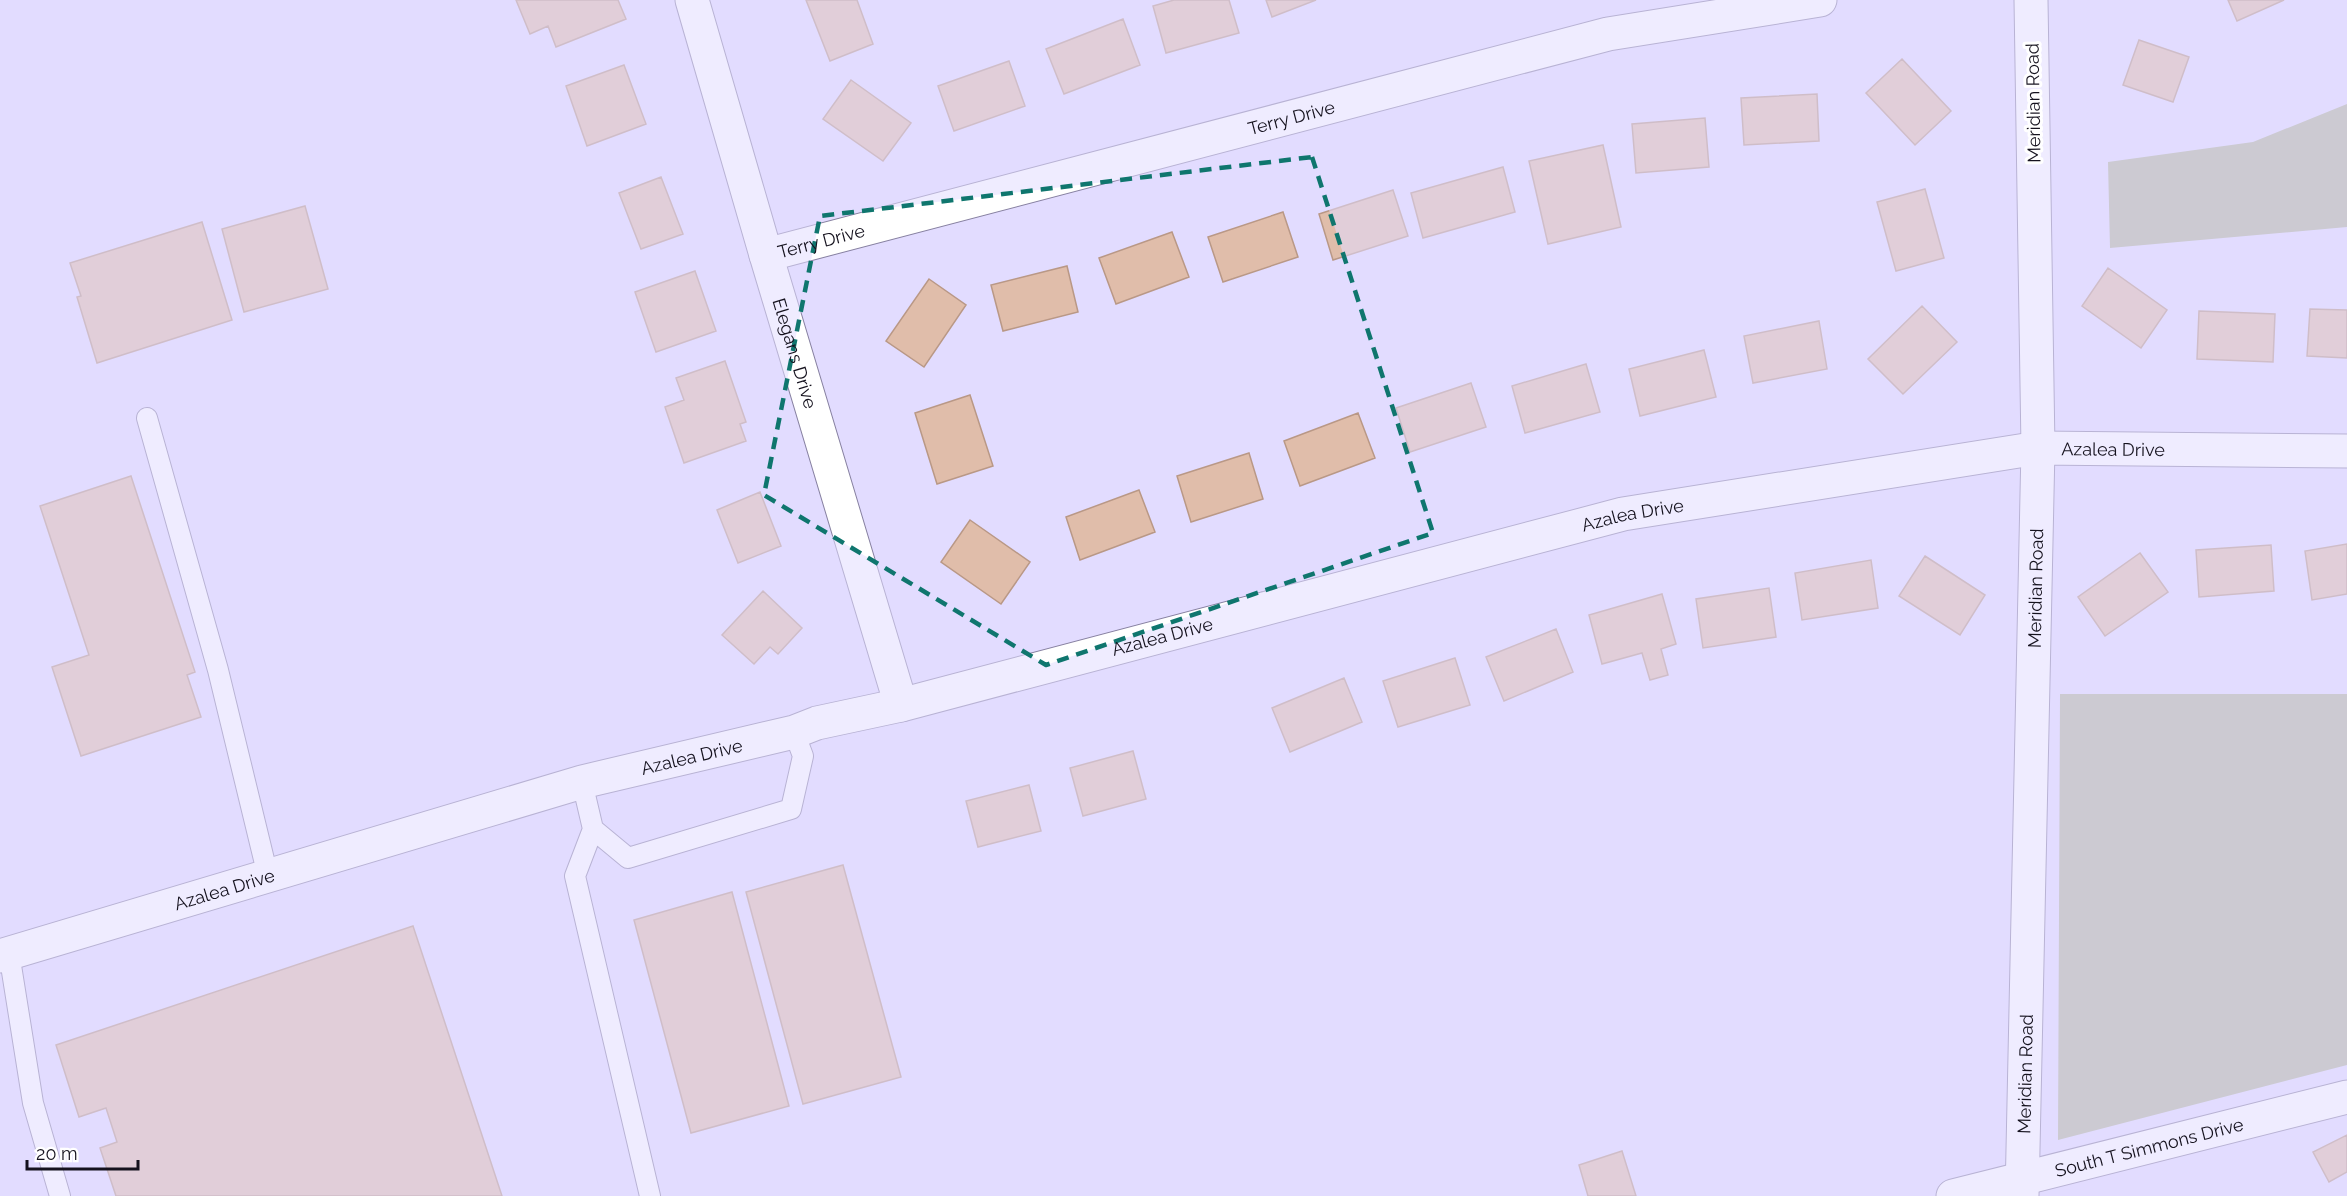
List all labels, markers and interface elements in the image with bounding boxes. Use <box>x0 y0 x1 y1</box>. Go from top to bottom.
street label: Meridian Road <box>2021 43 2045 163</box>
street label: Terry Drive <box>1245 96 1337 139</box>
street label: Terry Drive <box>775 219 867 262</box>
street label: Elegans Drive <box>769 295 822 411</box>
street label: Azalea Drive <box>2061 438 2165 460</box>
street label: Azalea Drive <box>1579 494 1685 535</box>
street label: Meridian Road <box>2023 528 2047 648</box>
street label: Azalea Drive <box>1109 612 1215 659</box>
street label: Azalea Drive <box>639 734 745 778</box>
street label: Azalea Drive <box>171 864 277 914</box>
street label: Meridian Road <box>2013 1014 2036 1134</box>
street label: South T Simmons Drive <box>2053 1113 2246 1181</box>
scale bar <box>27 1133 138 1171</box>
text: 20 m <box>36 1143 78 1164</box>

